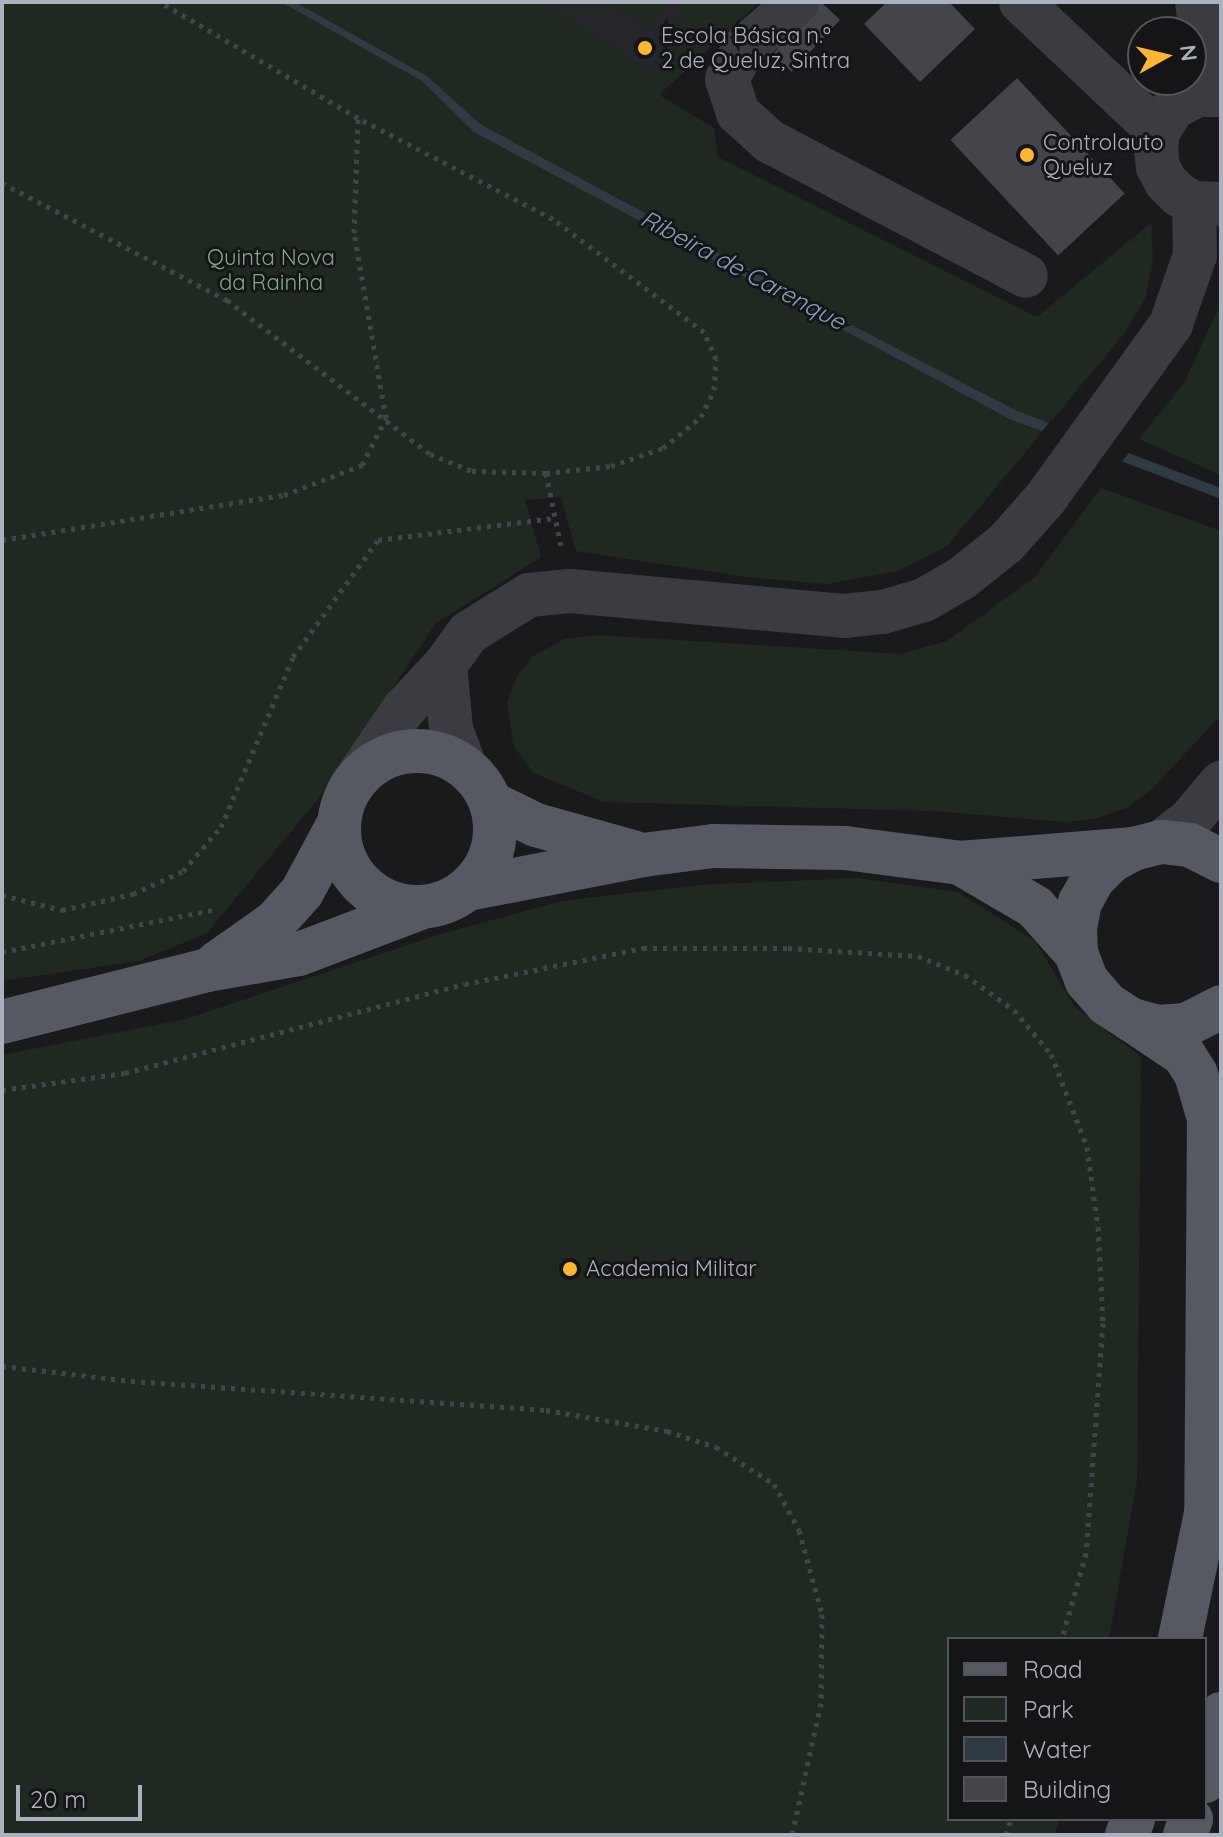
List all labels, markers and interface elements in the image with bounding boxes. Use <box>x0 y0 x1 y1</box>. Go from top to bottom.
north arrow <box>1127 16 1207 96</box>
place label: Escola Básica n.º 2 de Queluz, Sintra <box>661 22 850 74</box>
marker: Escola Básica n.º 2 de Queluz, Sintra <box>636 39 654 57</box>
text: N <box>1174 43 1204 63</box>
place label: Controlauto Queluz <box>1043 129 1163 180</box>
marker: Controlauto Queluz <box>1018 146 1036 164</box>
water label: Ribeira de Carenque <box>636 204 850 336</box>
park label: Quinta Nova da Rainha <box>207 244 335 296</box>
place label: Academia Militar <box>586 1256 757 1282</box>
marker: Academia Militar <box>561 1260 579 1278</box>
legend <box>947 1637 1207 1821</box>
text: Road <box>1023 1654 1083 1684</box>
text: Park <box>1023 1694 1074 1724</box>
text: Water <box>1023 1734 1091 1764</box>
scale bar <box>20 1769 146 1819</box>
text: Building <box>1023 1774 1111 1804</box>
text: 20 m <box>30 1784 86 1814</box>

